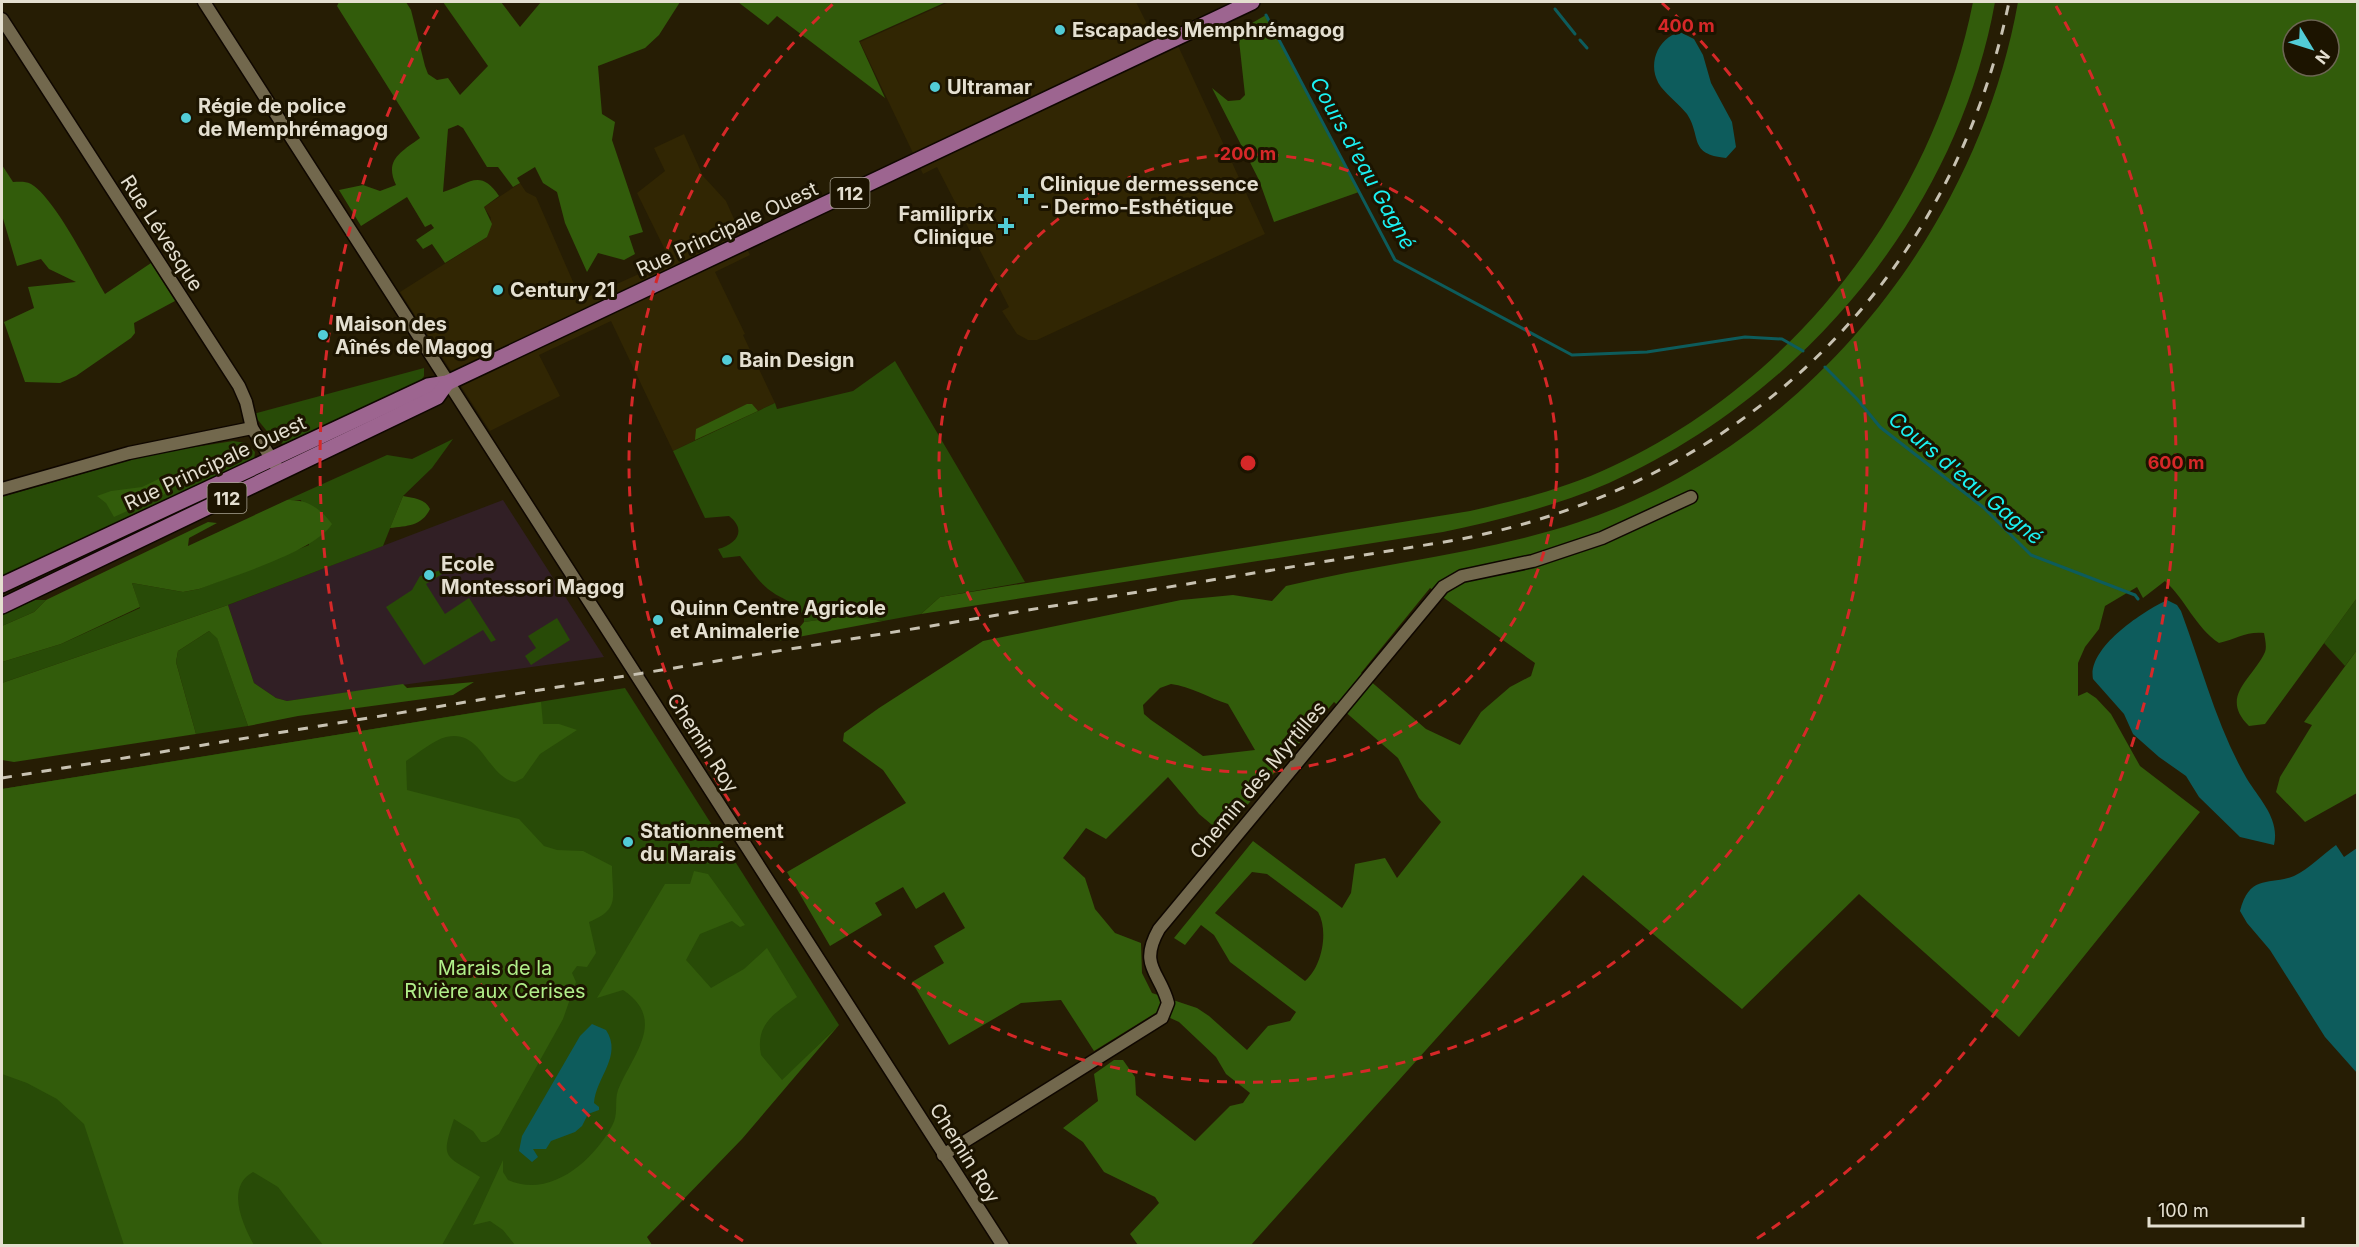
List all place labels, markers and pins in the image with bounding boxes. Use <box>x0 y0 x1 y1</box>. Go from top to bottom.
place label: Escapades Memphrémagog <box>1072 18 1345 42</box>
marker: Escapades Memphrémagog <box>1053 23 1067 37</box>
place label: Ultramar <box>947 75 1032 99</box>
marker: Ultramar <box>928 80 942 94</box>
place label: Régie de police de Memphrémagog <box>198 94 388 141</box>
marker: Régie de police de Memphrémagog <box>179 111 193 125</box>
place label: Clinique dermessence - Dermo-Esthétique <box>1040 172 1259 219</box>
marker: Clinique dermessence - Dermo-Esthétique <box>1017 187 1035 205</box>
place label: Familiprix Clinique <box>899 202 994 249</box>
marker: Familiprix Clinique <box>999 219 1013 233</box>
place label: Century 21 <box>510 278 615 302</box>
marker: Century 21 <box>491 283 505 297</box>
place label: Maison des Aînés de Magog <box>335 312 493 359</box>
marker: Maison des Aînés de Magog <box>316 328 330 342</box>
place label: Bain Design <box>739 348 855 372</box>
marker: Bain Design <box>720 353 734 367</box>
centre of rings <box>1238 453 1258 473</box>
place label: Ecole Montessori Magog <box>441 552 624 599</box>
marker: Ecole Montessori Magog <box>422 568 436 582</box>
place label: Quinn Centre Agricole et Animalerie <box>670 596 886 643</box>
marker: Quinn Centre Agricole et Animalerie <box>651 613 665 627</box>
place label: Stationnement du Marais <box>640 819 784 866</box>
marker: Stationnement du Marais <box>621 835 635 849</box>

